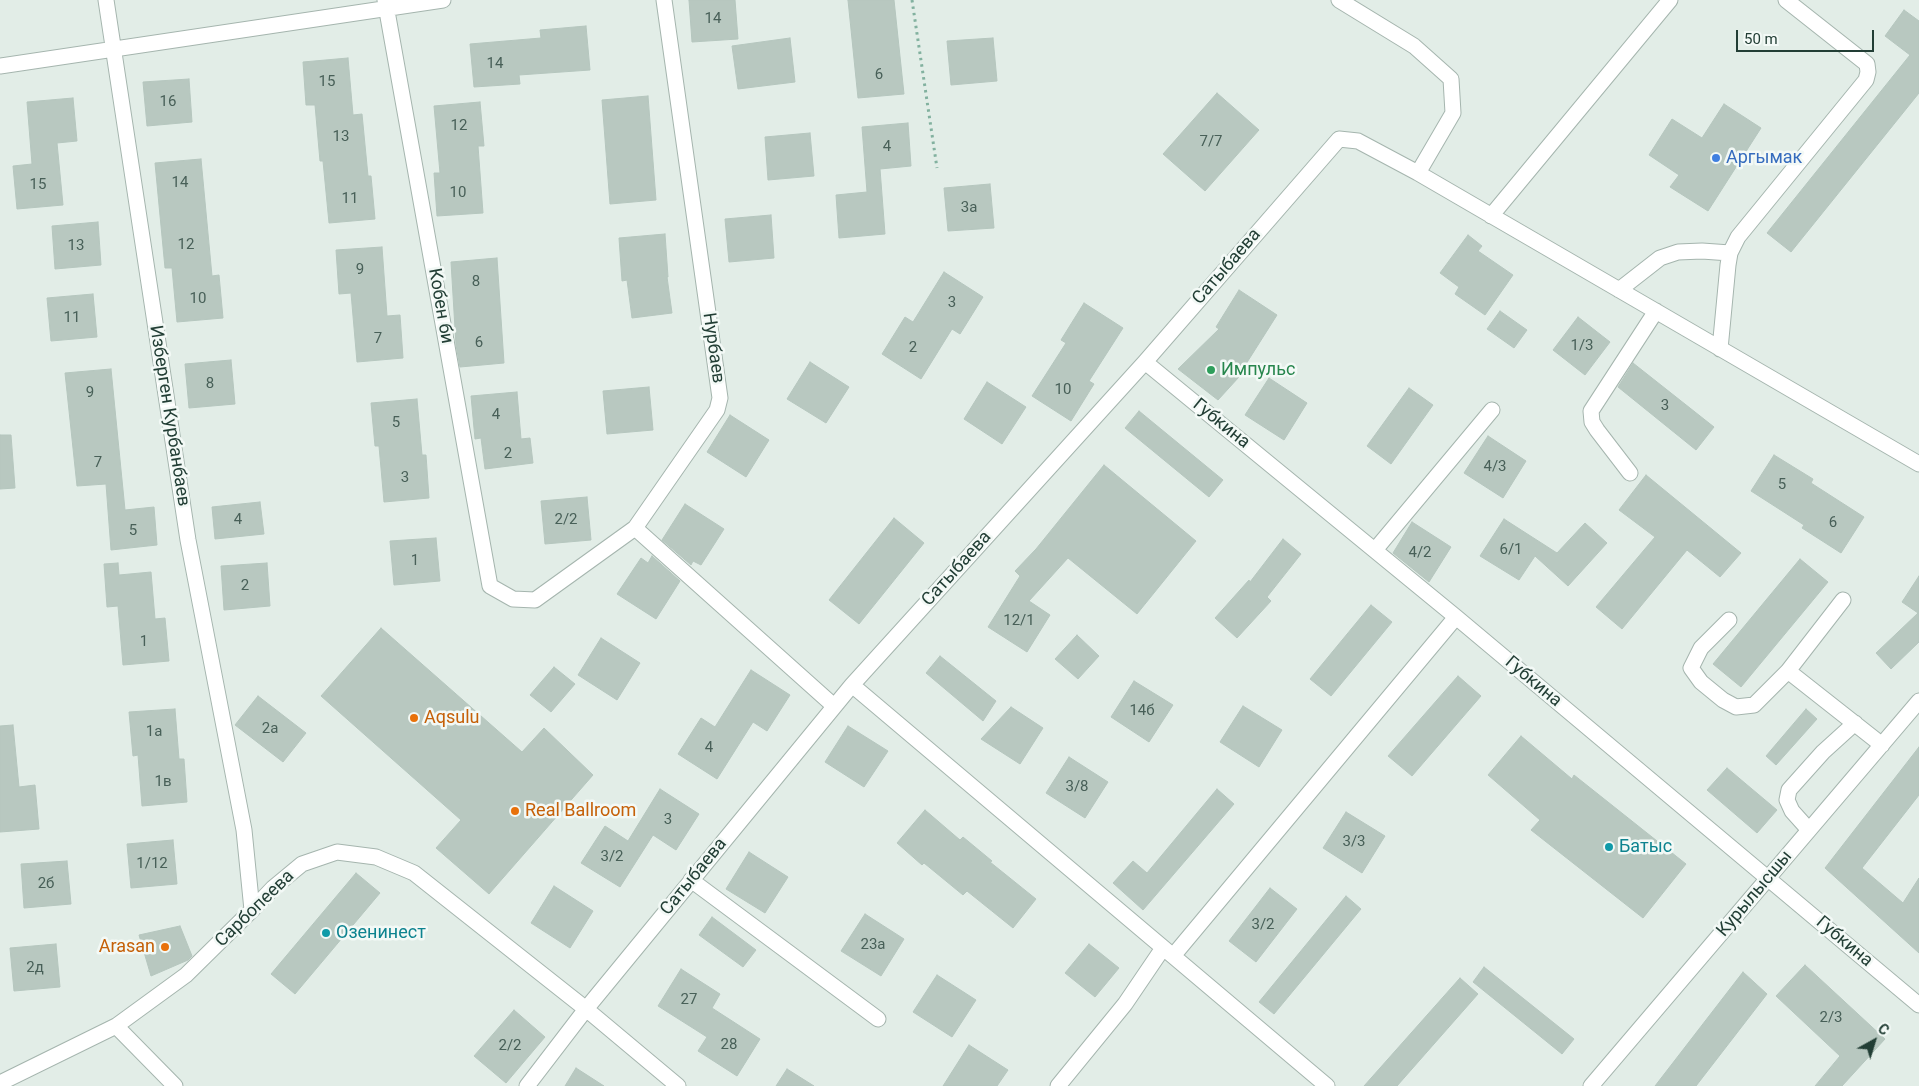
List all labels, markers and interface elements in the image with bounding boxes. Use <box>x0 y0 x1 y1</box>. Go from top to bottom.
house number: 14 <box>705 10 721 28</box>
scale bar <box>1739 20 1876 52</box>
text: 50 m <box>1744 30 1778 48</box>
house number: 14 <box>487 55 503 73</box>
house number: 6 <box>875 66 883 84</box>
house number: 15 <box>319 73 335 91</box>
house number: 16 <box>160 93 176 111</box>
house number: 12 <box>451 117 467 135</box>
house number: 13 <box>333 128 349 146</box>
house number: 7/7 <box>1199 133 1223 151</box>
house number: 4 <box>883 138 891 156</box>
place label: Аргымак <box>1726 147 1802 169</box>
marker: Аргымак <box>1710 152 1722 164</box>
house number: 14 <box>172 174 188 192</box>
house number: 15 <box>30 176 46 194</box>
house number: 10 <box>450 184 466 202</box>
house number: 11 <box>342 190 358 208</box>
house number: 3а <box>961 199 977 217</box>
street label: Сатыбаева <box>1188 225 1266 309</box>
house number: 12 <box>178 236 194 254</box>
house number: 13 <box>68 237 84 255</box>
house number: 9 <box>356 261 364 279</box>
street label: Кобен би <box>423 267 457 345</box>
house number: 8 <box>472 273 480 291</box>
house number: 10 <box>190 290 206 308</box>
house number: 3 <box>948 294 956 312</box>
house number: 11 <box>64 309 80 327</box>
street label: Нурбаев <box>697 311 729 385</box>
street label: Изберген Курбанбаев <box>144 324 194 508</box>
house number: 7 <box>374 330 382 348</box>
house number: 6 <box>475 334 483 352</box>
house number: 1/3 <box>1570 337 1594 355</box>
house number: 2 <box>909 339 917 357</box>
place label: Импульс <box>1221 359 1295 381</box>
marker: Импульс <box>1205 364 1217 376</box>
house number: 8 <box>206 375 214 393</box>
house number: 10 <box>1055 381 1071 399</box>
house number: 9 <box>86 384 94 402</box>
street label: Губкина <box>1188 394 1254 454</box>
house number: 3 <box>1661 397 1669 415</box>
house number: 4 <box>492 406 500 424</box>
house number: 5 <box>392 414 400 432</box>
house number: 2 <box>504 445 512 463</box>
house number: 7 <box>94 454 102 472</box>
house number: 4/3 <box>1483 458 1507 476</box>
house number: 3 <box>401 469 409 487</box>
house number: 5 <box>1778 476 1786 494</box>
house number: 4 <box>234 511 242 529</box>
house number: 2/2 <box>554 511 578 529</box>
house number: 6 <box>1829 514 1837 532</box>
house number: 5 <box>129 522 137 540</box>
street label: Сатыбаева <box>918 527 996 611</box>
house number: 6/1 <box>1499 541 1523 559</box>
house number: 4/2 <box>1408 544 1432 562</box>
house number: 1 <box>411 552 419 570</box>
house number: 2 <box>241 577 249 595</box>
house number: 12/1 <box>1003 612 1035 630</box>
house number: 1 <box>140 633 148 651</box>
street label: Губкина <box>1500 652 1566 712</box>
house number: 14б <box>1129 702 1155 720</box>
place label: Aqsulu <box>424 707 479 729</box>
marker: Aqsulu <box>408 712 420 724</box>
house number: 2а <box>262 720 278 738</box>
house number: 1а <box>146 723 162 741</box>
house number: 4 <box>705 739 713 757</box>
house number: 1в <box>154 773 172 791</box>
house number: 3/8 <box>1065 778 1089 796</box>
place label: Real Ballroom <box>525 800 636 822</box>
marker: Real Ballroom <box>509 805 521 817</box>
house number: 3 <box>664 811 672 829</box>
house number: 3/3 <box>1342 833 1366 851</box>
street label: Сатыбаева <box>656 834 732 920</box>
place label: Батыс <box>1619 836 1672 858</box>
marker: Батыс <box>1603 841 1615 853</box>
street label: Курылысшы <box>1713 846 1797 942</box>
house number: 3/2 <box>600 848 624 866</box>
house number: 1/12 <box>136 855 168 873</box>
street label: Сарбопеева <box>211 866 299 952</box>
house number: 2б <box>38 875 54 893</box>
street label: Губкина <box>1811 912 1877 972</box>
house number: 3/2 <box>1251 916 1275 934</box>
place label: Озенинест <box>336 922 426 944</box>
marker: Озенинест <box>320 927 332 939</box>
place label: Arasan <box>99 936 155 958</box>
house number: 23а <box>860 936 886 954</box>
marker: Arasan <box>159 941 171 953</box>
house number: 2д <box>26 959 44 977</box>
house number: 27 <box>681 991 697 1009</box>
house number: 2/3 <box>1819 1009 1843 1027</box>
north arrow <box>1849 1016 1899 1066</box>
text: С <box>1875 1020 1892 1038</box>
house number: 28 <box>721 1036 737 1054</box>
house number: 2/2 <box>498 1037 522 1055</box>

